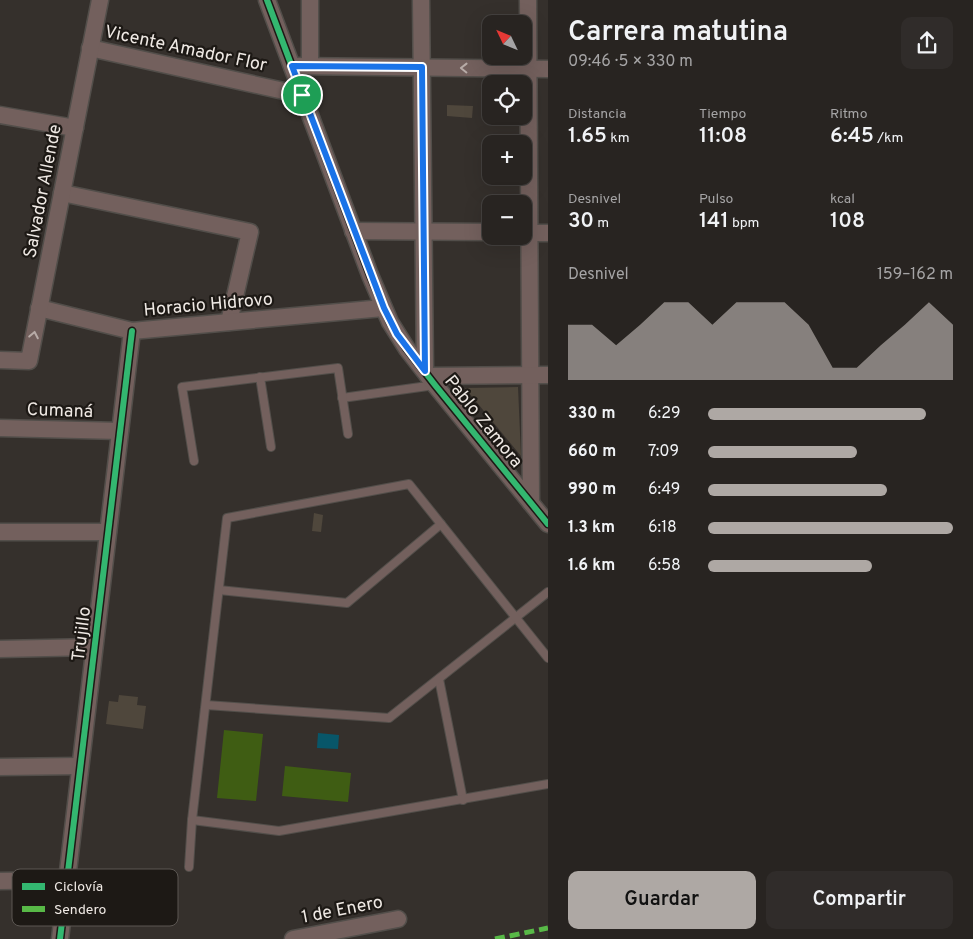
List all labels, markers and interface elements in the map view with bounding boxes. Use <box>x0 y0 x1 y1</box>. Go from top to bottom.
north arrow <box>482 15 532 65</box>
map controls <box>482 15 532 245</box>
text: Carrera matutina <box>568 15 788 51</box>
button: share <box>901 17 953 69</box>
street label: Vicente Amador Flor <box>102 21 269 78</box>
text: 09:46 · 5 × 330 m <box>568 52 693 72</box>
one-way arrow <box>460 63 468 73</box>
pin <box>281 74 323 116</box>
button: locate <box>482 75 532 125</box>
icon: arrive <box>288 81 316 109</box>
text: Distancia <box>568 106 626 123</box>
text: Tiempo <box>699 106 746 123</box>
text: Ritmo <box>830 106 867 123</box>
street label: Salvador Allende <box>19 122 68 260</box>
text: 1.65 <box>568 123 607 150</box>
text: 11:08 <box>699 123 747 150</box>
text: 6:45 <box>830 123 874 150</box>
text: km <box>607 130 630 147</box>
text: /km <box>874 130 903 147</box>
button: + <box>482 135 532 185</box>
text: Desnivel <box>568 191 621 208</box>
text: Pulso <box>699 191 733 208</box>
text: kcal <box>830 191 855 208</box>
button: − <box>482 195 532 245</box>
text: 30 <box>568 208 594 235</box>
text: 141 <box>699 208 729 235</box>
text: 108 <box>830 208 865 235</box>
text: m <box>594 215 609 232</box>
text: bpm <box>729 215 759 232</box>
text: Desnivel <box>568 265 629 285</box>
text: 159–162 m <box>877 265 953 285</box>
street label: Horacio Hidrovo <box>142 288 274 323</box>
one-way arrow <box>28 330 39 339</box>
street label: Pablo Zamora <box>438 371 527 473</box>
street label: Cumaná <box>26 399 94 424</box>
text: 330 m <box>568 404 615 424</box>
text: 6:29 <box>648 404 681 424</box>
text: 660 m <box>568 442 616 462</box>
text: 7:09 <box>648 442 679 462</box>
text: 990 m <box>568 480 616 500</box>
text: 6:49 <box>648 480 680 500</box>
text: 1.3 km <box>568 518 615 538</box>
text: 6:18 <box>648 518 677 538</box>
text: 1.6 km <box>568 556 615 576</box>
text: 6:58 <box>648 556 681 576</box>
street label: Trujillo <box>68 605 97 663</box>
legend <box>12 869 178 926</box>
button: Guardar <box>568 871 756 929</box>
button: Compartir <box>766 871 953 929</box>
text: Ciclovía <box>54 879 103 896</box>
street label: 1 de Enero <box>300 891 385 930</box>
text: Sendero <box>54 902 107 919</box>

